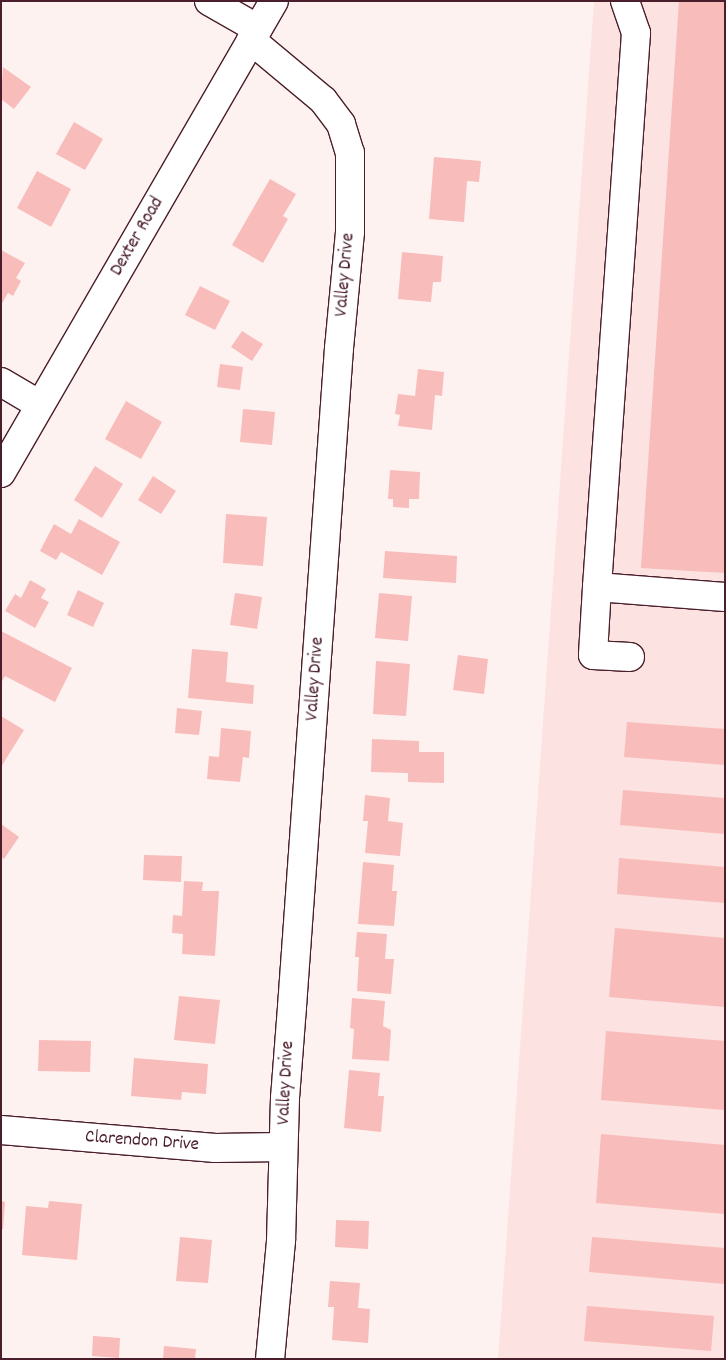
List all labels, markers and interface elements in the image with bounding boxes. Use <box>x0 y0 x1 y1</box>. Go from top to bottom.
street label: Dexter Road <box>106 193 170 281</box>
street label: Valley Drive <box>331 232 361 318</box>
street label: Valley Drive <box>302 636 330 722</box>
street label: Valley Drive <box>273 1040 301 1126</box>
street label: Clarendon Drive <box>84 1127 200 1157</box>

